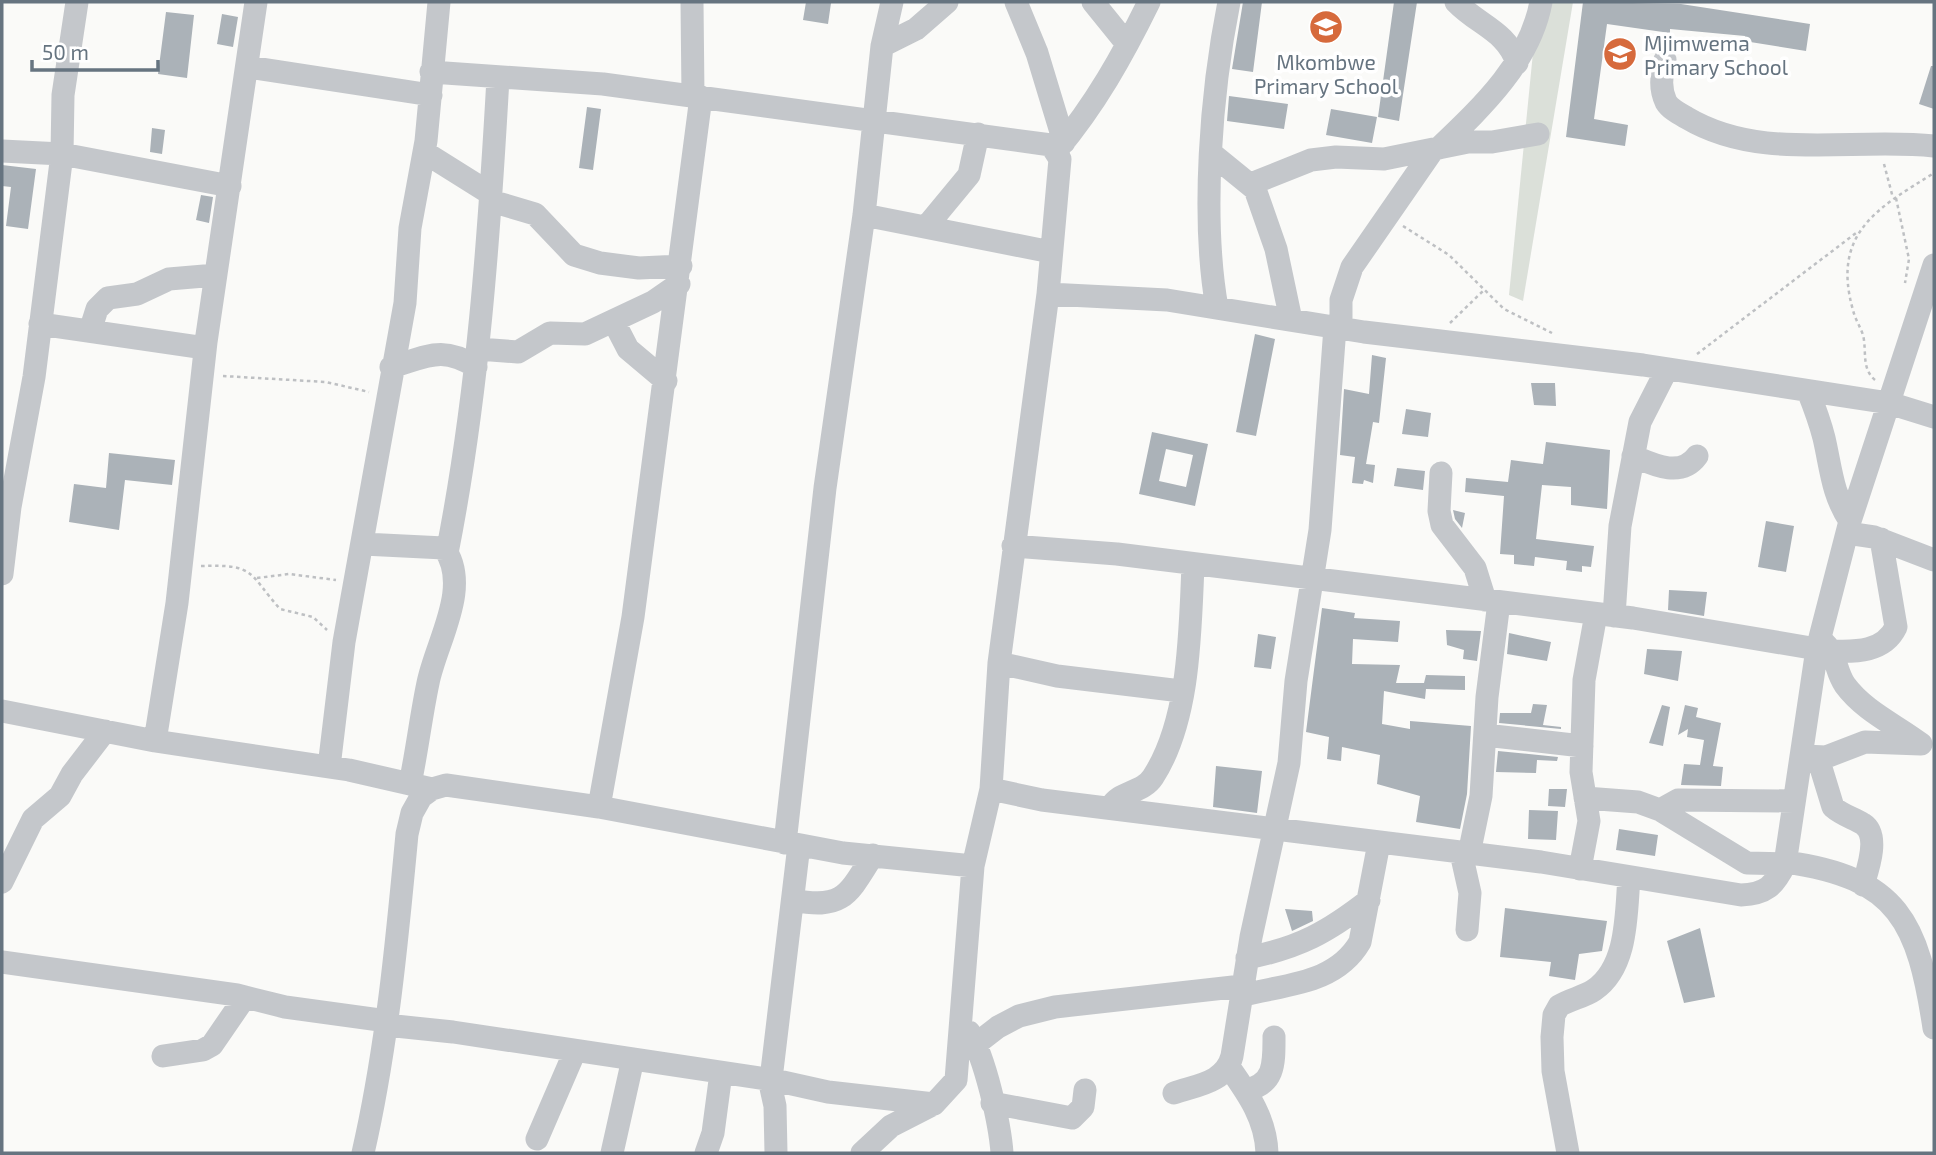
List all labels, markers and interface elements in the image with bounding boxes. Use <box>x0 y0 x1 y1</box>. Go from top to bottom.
school or university icon: Mkombwe Primary School <box>1307 8 1345 46</box>
scale bar <box>32 28 158 72</box>
place label: Mjimwema Primary School <box>1644 30 1789 79</box>
school or university icon: Mjimwema Primary School <box>1601 35 1639 73</box>
text: 50 m <box>42 39 89 64</box>
place label: Mkombwe Primary School <box>1254 49 1399 98</box>

